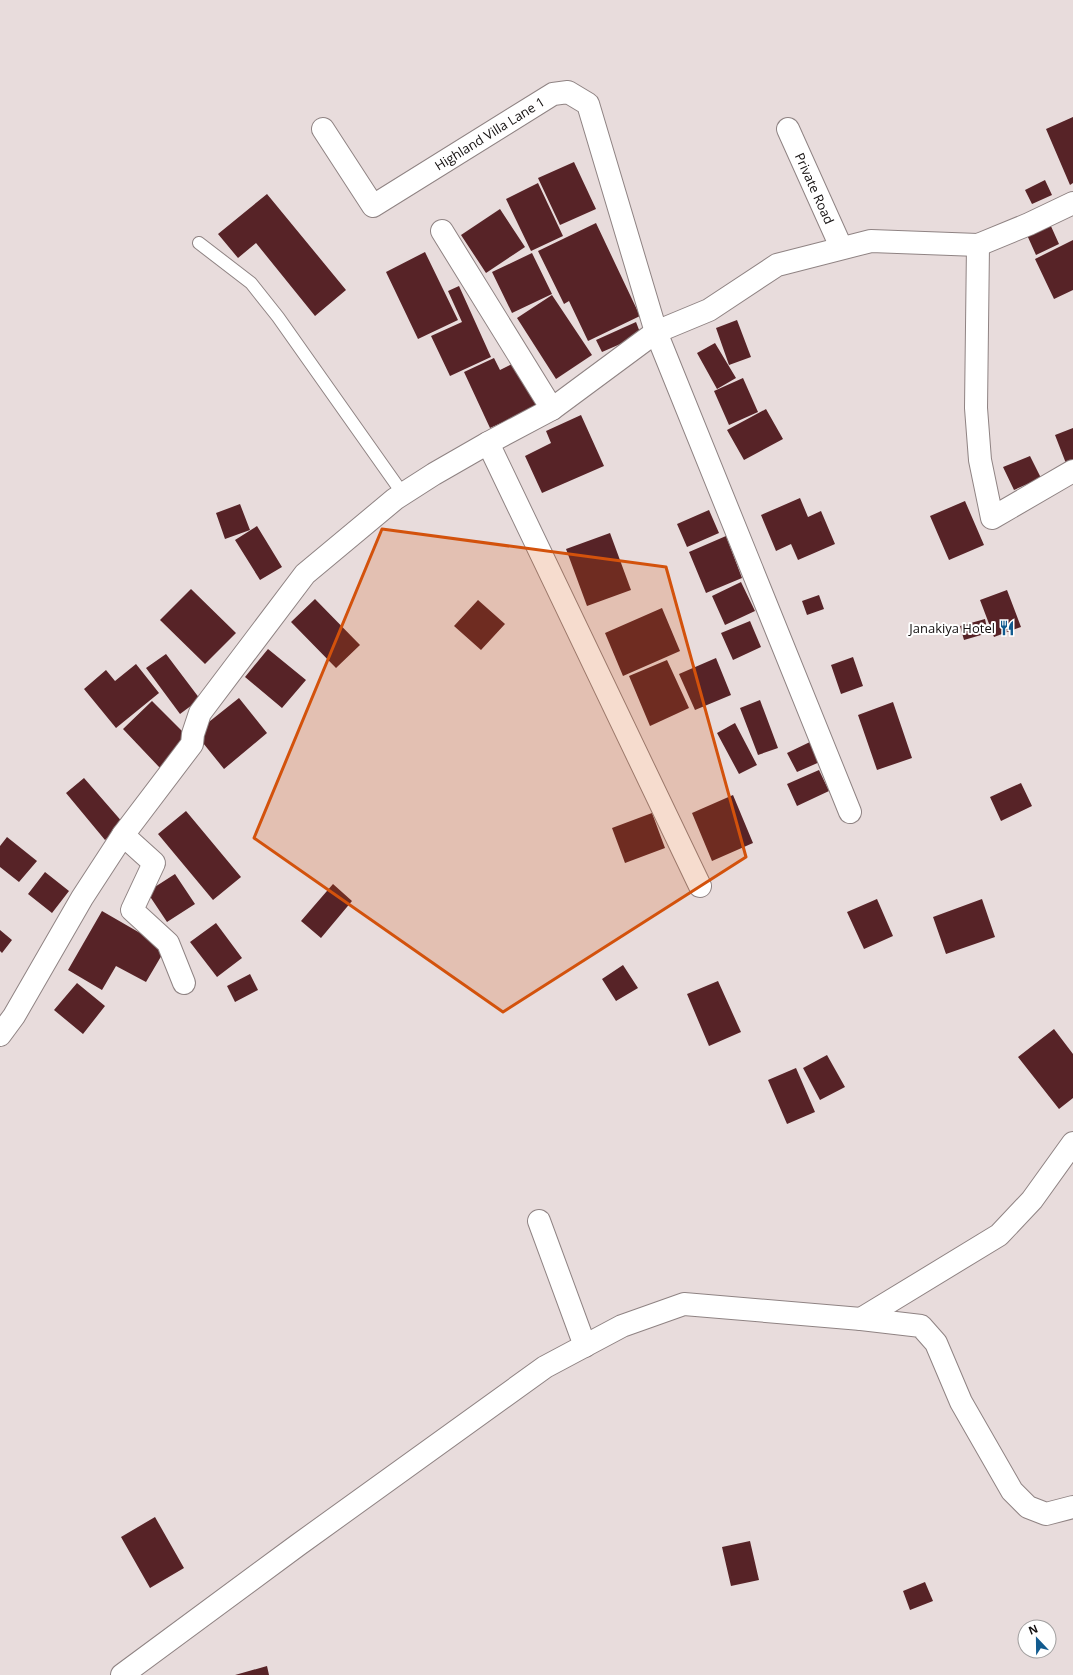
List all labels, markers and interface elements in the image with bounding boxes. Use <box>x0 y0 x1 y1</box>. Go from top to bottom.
street label: Highland Villa Lane 1 <box>431 93 548 175</box>
street label: Private Road <box>791 150 839 227</box>
place label: Janakiya Hotel <box>907 619 995 637</box>
restaurant icon: Janakiya Hotel <box>998 619 1016 637</box>
north arrow <box>1017 1619 1057 1659</box>
text: N <box>1026 1621 1040 1638</box>

